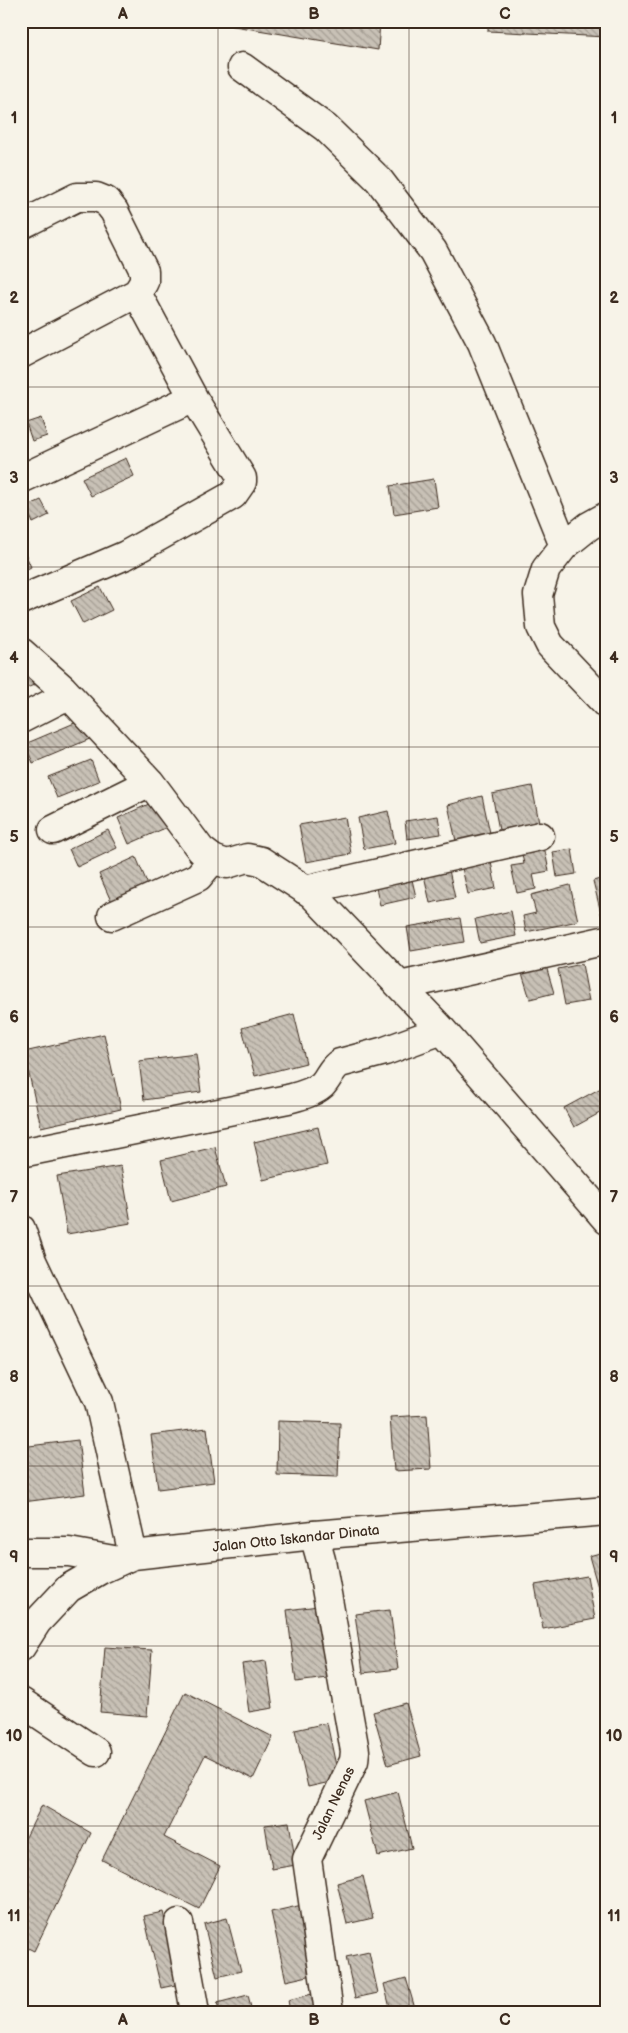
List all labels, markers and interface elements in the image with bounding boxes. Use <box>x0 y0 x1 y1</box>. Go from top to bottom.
text: A <box>117 5 128 24</box>
text: B <box>308 5 320 24</box>
text: C <box>499 5 511 24</box>
text: 1 <box>11 109 17 128</box>
text: 1 <box>611 109 617 128</box>
text: 2 <box>9 289 19 308</box>
text: 2 <box>609 289 619 308</box>
text: 3 <box>9 469 19 488</box>
text: 3 <box>609 469 619 488</box>
text: 4 <box>9 649 19 668</box>
text: 4 <box>609 649 619 668</box>
text: 5 <box>9 828 19 847</box>
text: 5 <box>609 828 619 847</box>
text: 6 <box>9 1008 19 1027</box>
text: 6 <box>609 1008 619 1027</box>
text: 7 <box>10 1188 19 1207</box>
text: 7 <box>610 1188 619 1207</box>
text: 8 <box>9 1368 19 1387</box>
text: 8 <box>609 1368 619 1387</box>
street label: Jalan Otto Iskandar Dinata <box>212 1521 380 1556</box>
text: 9 <box>9 1548 19 1567</box>
text: 9 <box>609 1548 619 1567</box>
text: 10 <box>6 1727 22 1746</box>
text: 10 <box>606 1727 622 1746</box>
street label: Jalan Nenas <box>308 1764 358 1843</box>
text: 11 <box>7 1907 21 1926</box>
text: 11 <box>607 1907 621 1926</box>
text: A <box>117 2011 128 2030</box>
text: B <box>308 2011 320 2030</box>
text: C <box>499 2011 511 2030</box>

